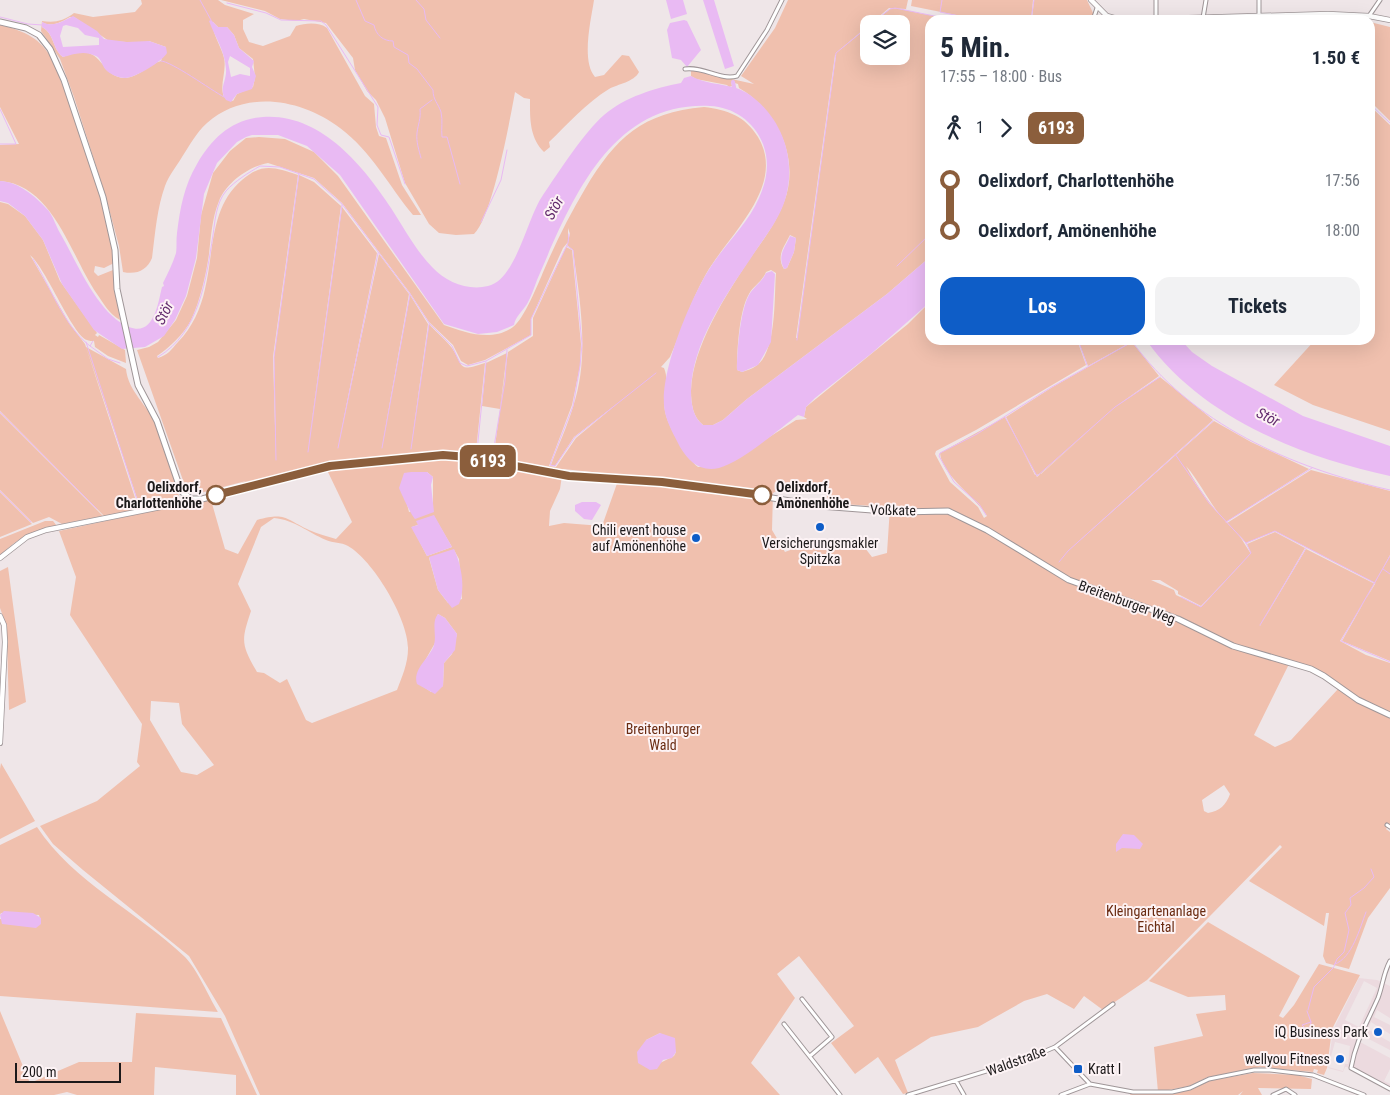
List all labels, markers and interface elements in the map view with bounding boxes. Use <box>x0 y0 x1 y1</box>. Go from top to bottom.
map controls <box>860 15 910 65</box>
button: layers <box>860 15 910 65</box>
text: 5 Min. <box>940 31 1011 64</box>
text: 1.50 € <box>1312 46 1360 69</box>
text: 17:55 – 18:00 · Bus <box>940 67 1062 86</box>
icon: walk <box>940 114 968 142</box>
icon: forward <box>992 114 1020 142</box>
text: 6193 <box>1038 117 1074 138</box>
text: 1 <box>976 118 984 137</box>
text: Oelixdorf, Charlottenhöhe <box>978 169 1174 192</box>
text: 17:56 <box>1325 171 1360 190</box>
water label: Stör <box>540 193 568 223</box>
text: Oelixdorf, Amönenhöhe <box>978 219 1157 242</box>
text: 18:00 <box>1325 221 1360 240</box>
button: Los <box>940 277 1145 335</box>
button: Tickets <box>1155 277 1360 335</box>
water label: Stör <box>151 298 178 328</box>
water label: Stör <box>1253 404 1283 431</box>
line badge: 6193 <box>453 445 523 477</box>
text: 6193 <box>470 450 506 471</box>
place label: Oelixdorf, Charlottenhöhe <box>116 479 202 511</box>
place label: Oelixdorf, Amönenhöhe <box>776 479 850 511</box>
marker: Oelixdorf, Charlottenhöhe <box>206 485 226 505</box>
marker: Oelixdorf, Amönenhöhe <box>752 485 772 505</box>
street label: Voßkate <box>870 502 916 518</box>
marker: Versicherungsmakler Spitzka <box>814 521 826 533</box>
place label: Chili event house auf Amönenhöhe <box>592 522 686 554</box>
marker: Chili event house auf Amönenhöhe <box>690 532 702 544</box>
place label: Versicherungsmakler Spitzka <box>762 535 878 567</box>
street label: Breitenburger Weg <box>1076 577 1178 627</box>
park label: Breitenburger Wald <box>626 721 700 753</box>
park label: Kleingartenanlage Eichtal <box>1106 903 1206 935</box>
place label: iQ Business Park <box>1275 1024 1369 1040</box>
marker: iQ Business Park <box>1372 1026 1384 1038</box>
street label: Waldstraße <box>984 1043 1048 1079</box>
place label: wellyou Fitness <box>1245 1051 1330 1067</box>
marker: wellyou Fitness <box>1334 1053 1346 1065</box>
scale bar <box>15 1060 121 1083</box>
place label: Kratt I <box>1088 1061 1121 1077</box>
marker: Kratt I <box>1072 1063 1084 1075</box>
text: 200 m <box>22 1064 57 1080</box>

